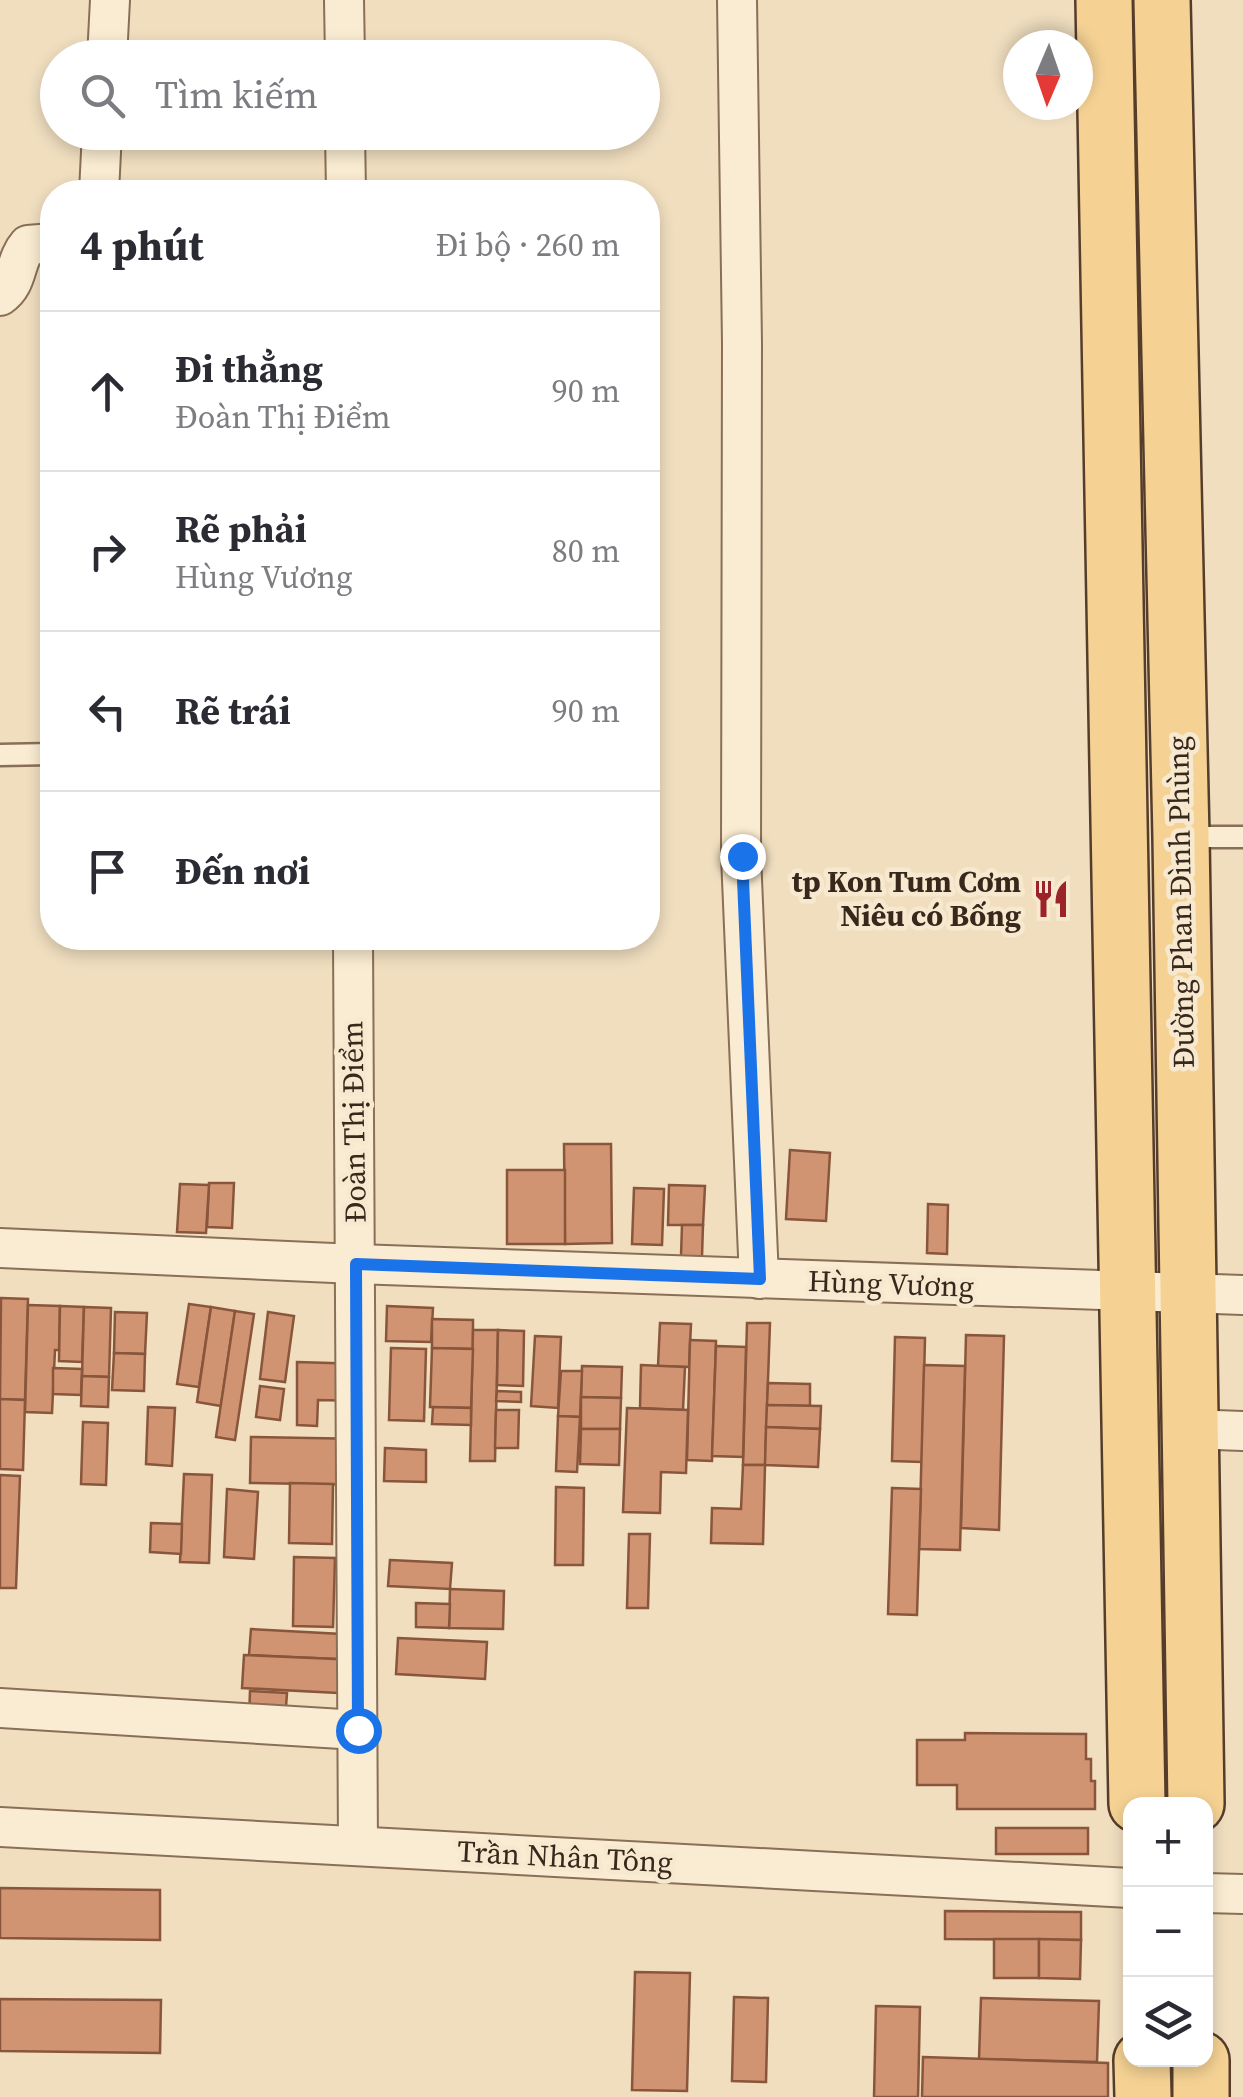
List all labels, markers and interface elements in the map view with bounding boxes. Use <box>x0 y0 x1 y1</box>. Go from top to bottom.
north arrow <box>1003 30 1093 120</box>
search box <box>40 40 660 150</box>
icon: search <box>75 68 130 123</box>
text: Tìm kiếm <box>155 69 318 121</box>
text: 4 phút <box>80 216 204 274</box>
text: Đi bộ · 260 m <box>435 223 620 267</box>
text: Đi thẳng <box>175 343 323 395</box>
icon: ahead <box>80 364 135 419</box>
text: 90 m <box>552 369 620 413</box>
text: Đoàn Thị Điểm <box>175 395 391 439</box>
text: Rẽ phải <box>175 503 307 555</box>
icon: right <box>80 524 135 579</box>
text: 80 m <box>552 529 620 573</box>
text: Hùng Vương <box>175 555 353 599</box>
icon: left <box>80 684 135 739</box>
text: Rẽ trái <box>175 685 291 737</box>
text: 90 m <box>552 689 620 733</box>
street label: Đường Phan Đình Phùng <box>1157 736 1204 1068</box>
route end <box>720 834 766 880</box>
icon: arrive <box>80 844 135 899</box>
text: Đến nơi <box>175 845 310 897</box>
place label: tp Kon Tum Cơm Niêu có Bống <box>792 861 1021 936</box>
restaurant icon: tp Kon Tum Cơm Niêu có Bống <box>1030 878 1072 920</box>
street label: Đoàn Thị Điểm <box>331 1021 376 1223</box>
street label: Hùng Vương <box>807 1260 975 1307</box>
route start <box>336 1708 382 1754</box>
map controls <box>1123 1797 1213 2067</box>
button: + <box>1123 1797 1213 1887</box>
street label: Trần Nhân Tông <box>456 1830 674 1883</box>
button: − <box>1123 1887 1213 1977</box>
button: layers <box>1123 1977 1213 2067</box>

